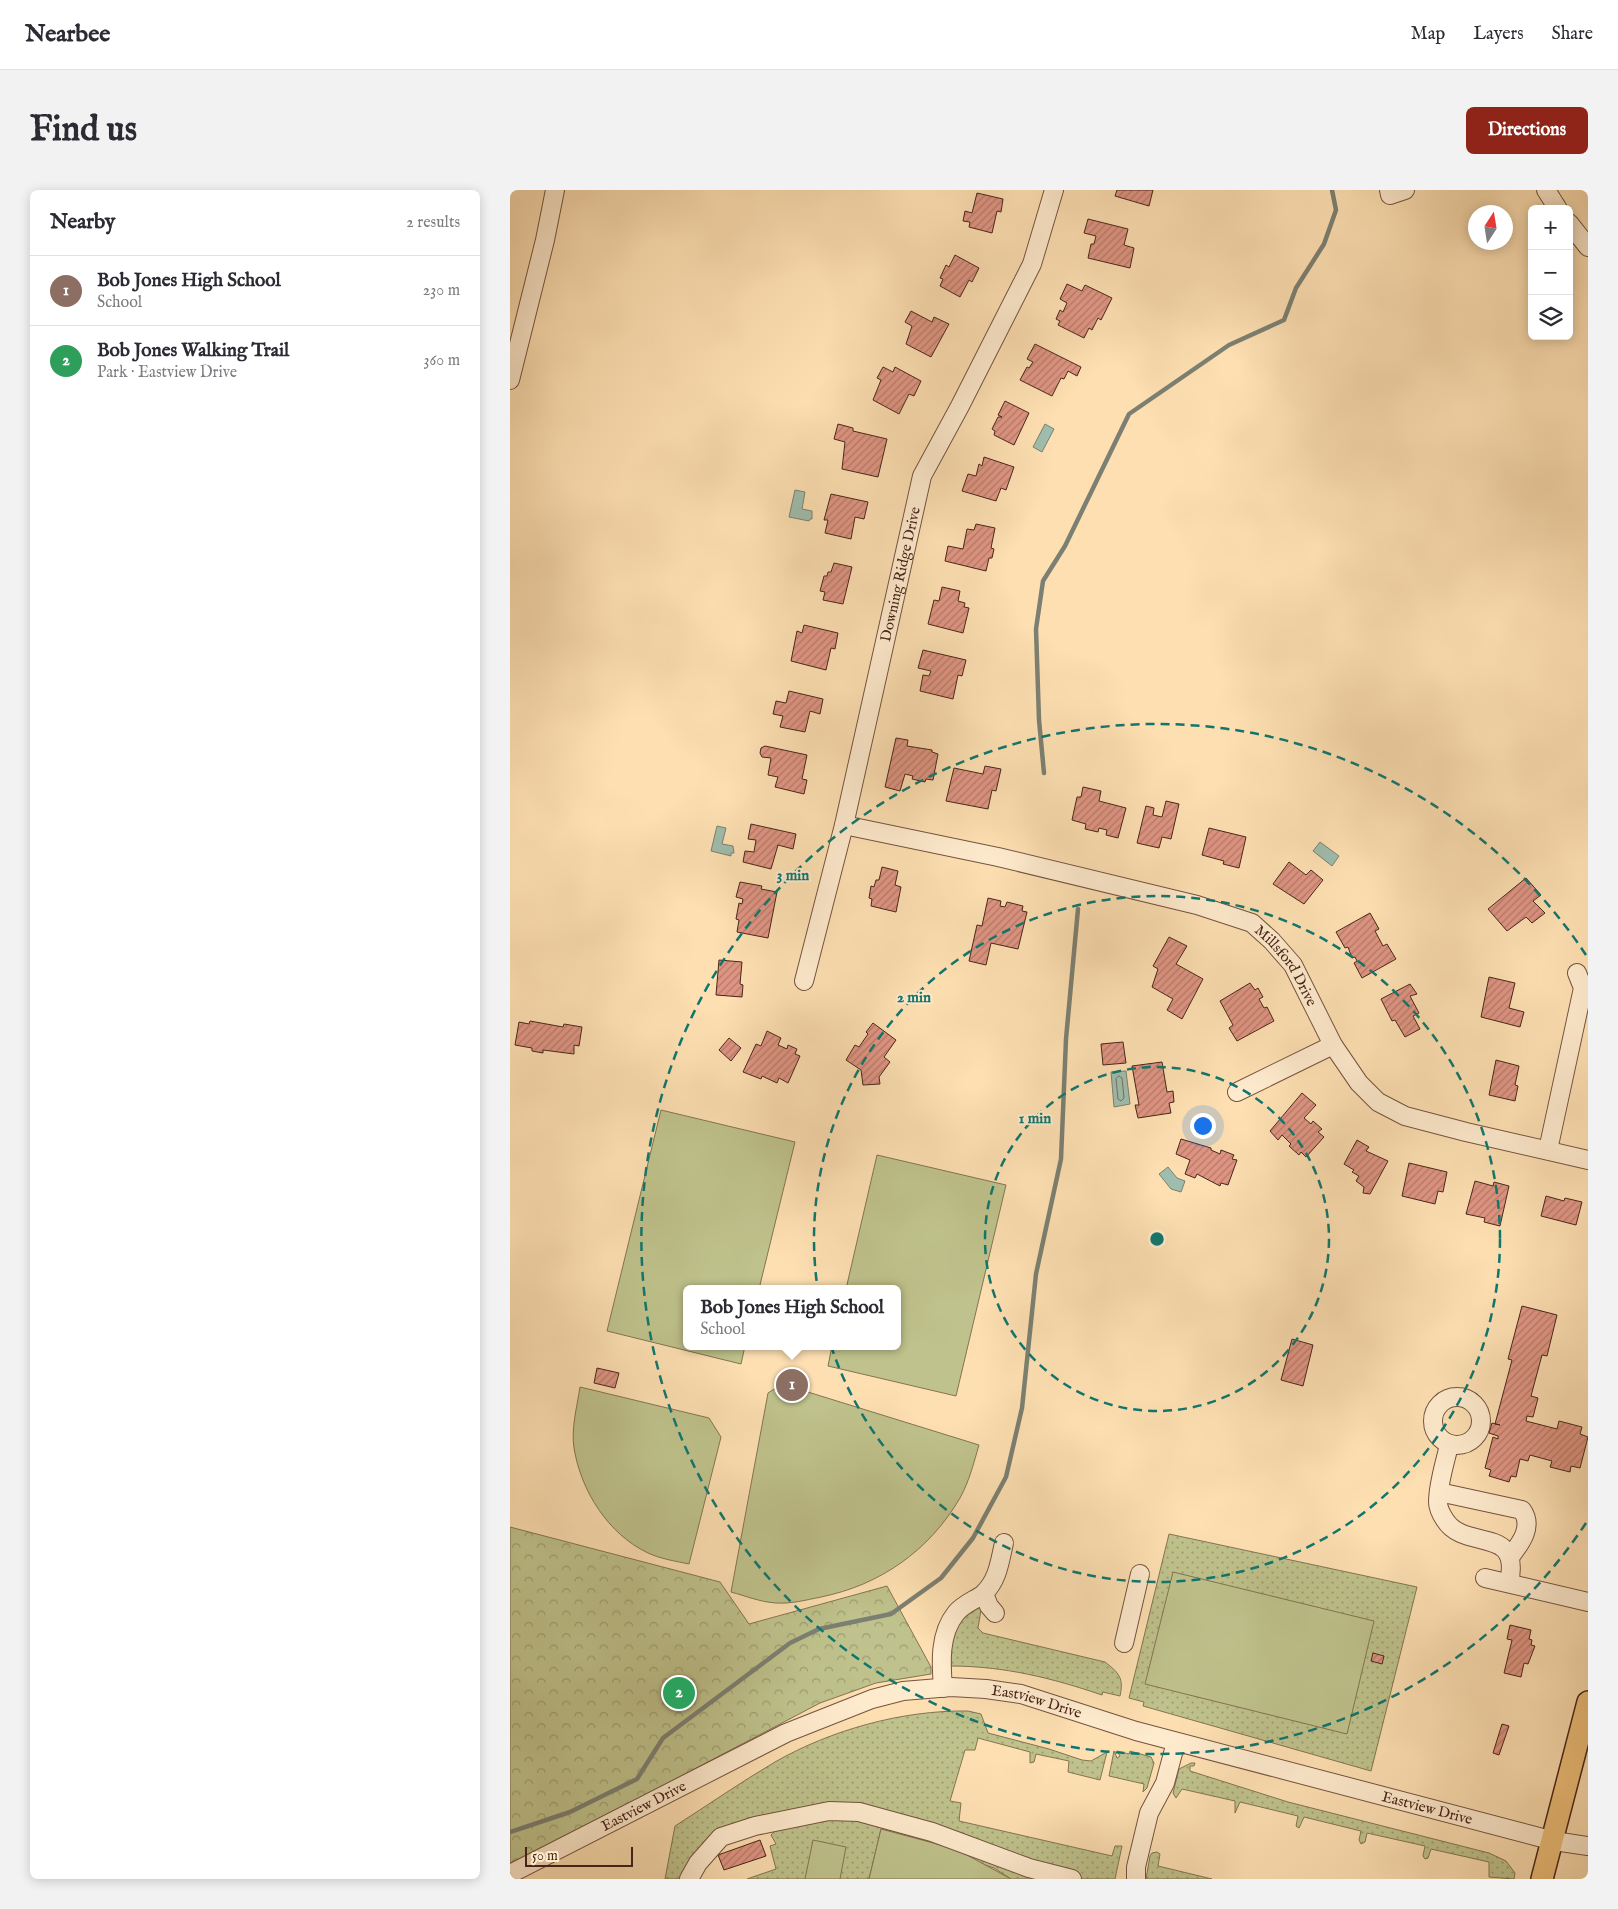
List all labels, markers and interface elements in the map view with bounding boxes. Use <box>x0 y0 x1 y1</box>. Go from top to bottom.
text: Nearbee <box>25 19 110 50</box>
text: Map <box>1411 23 1445 46</box>
text: Layers <box>1473 23 1524 46</box>
text: Share <box>1552 23 1593 46</box>
button: Directions <box>1466 107 1588 154</box>
text: Find us <box>30 108 137 153</box>
north arrow <box>1468 205 1513 250</box>
map controls <box>1528 205 1573 340</box>
button: + <box>1528 205 1573 250</box>
text: Nearby <box>50 209 115 236</box>
text: 2 results <box>406 213 460 233</box>
button: − <box>1528 250 1573 295</box>
text: Bob Jones High School <box>97 269 281 293</box>
text: 1 <box>63 281 69 301</box>
text: 230 m <box>423 281 460 301</box>
text: School <box>97 293 142 313</box>
button: layers <box>1528 295 1573 340</box>
text: Bob Jones Walking Trail <box>97 339 289 363</box>
text: 2 <box>62 351 70 371</box>
text: 360 m <box>424 351 460 371</box>
text: Park · Eastview Drive <box>97 363 237 383</box>
street label: Downing Ridge Drive <box>876 505 924 644</box>
text: 3 min <box>777 866 809 885</box>
street label: Millsford Drive <box>1251 920 1322 1009</box>
text: 2 min <box>897 988 931 1007</box>
text: 1 min <box>1019 1109 1051 1128</box>
your location <box>1190 1113 1216 1139</box>
centre of rings <box>1148 1230 1166 1248</box>
popup <box>683 1285 901 1350</box>
text: Bob Jones High School <box>700 1296 884 1320</box>
text: School <box>700 1320 745 1340</box>
pin: 1 <box>776 1366 808 1404</box>
pin: 2 <box>663 1674 695 1712</box>
street label: Eastview Drive <box>990 1680 1084 1723</box>
street label: Eastview Drive <box>598 1776 689 1835</box>
street label: Eastview Drive <box>1380 1787 1475 1829</box>
scale bar <box>525 1844 632 1867</box>
text: 50 m <box>532 1847 558 1865</box>

